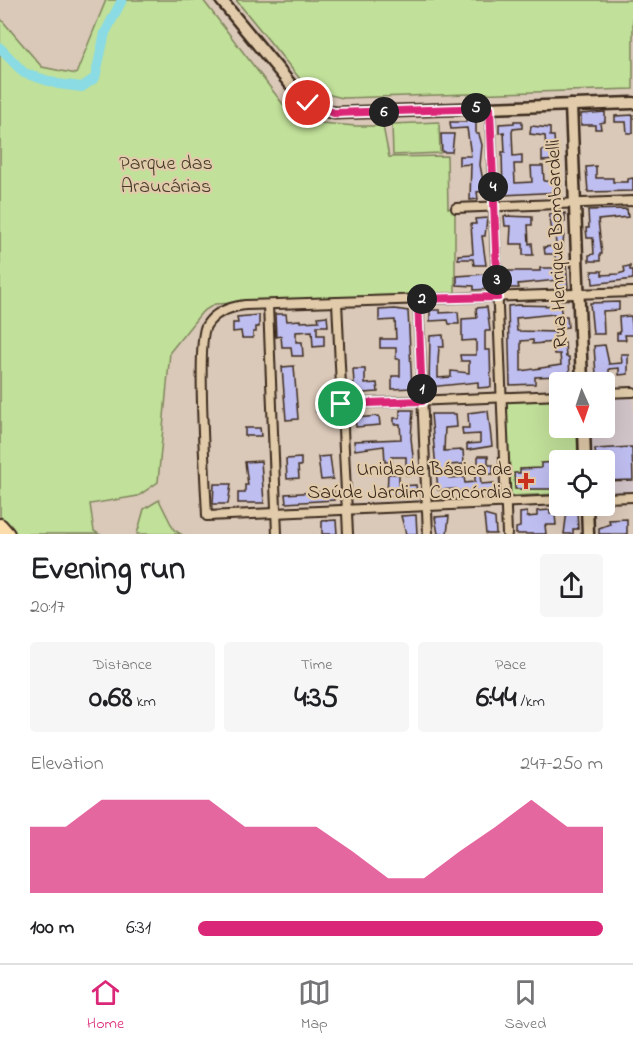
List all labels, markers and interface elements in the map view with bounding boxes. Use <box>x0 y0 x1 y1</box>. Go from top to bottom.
pin <box>282 77 333 128</box>
icon: check <box>291 86 324 119</box>
pin: 5 <box>461 93 491 123</box>
text: 5 <box>471 96 481 120</box>
pin: 6 <box>369 97 399 127</box>
text: 6 <box>380 100 388 124</box>
street label: Rua Henrique Bombardelli <box>540 139 576 349</box>
park label: Parque das Araucárias <box>119 150 213 202</box>
pin: 4 <box>478 172 508 202</box>
text: 4 <box>490 175 496 199</box>
pin: 3 <box>482 265 512 295</box>
text: 3 <box>494 268 500 292</box>
pin: 2 <box>407 284 437 314</box>
text: 2 <box>418 287 426 311</box>
north arrow <box>549 372 615 438</box>
map controls <box>549 372 615 516</box>
pin: 1 <box>407 374 437 404</box>
text: 1 <box>419 377 425 401</box>
pin <box>315 378 366 429</box>
icon: arrive <box>324 387 357 420</box>
button: locate <box>549 450 615 516</box>
place label: Unidade Básica de Saúde Jardim Concórdia <box>307 456 512 508</box>
marker: Unidade Básica de Saúde Jardim Concórdia <box>517 472 535 490</box>
text: Evening run <box>30 546 185 594</box>
button: share <box>540 554 603 617</box>
text: 20:17 <box>30 593 65 622</box>
text: Distance <box>93 653 152 677</box>
text: Time <box>301 653 332 677</box>
text: Pace <box>495 653 526 677</box>
text: 0.68 <box>89 677 133 721</box>
text: 4:35 <box>294 677 339 721</box>
text: 6:44 <box>476 677 517 721</box>
text: km <box>133 690 156 714</box>
text: /km <box>517 690 545 714</box>
text: Elevation <box>30 750 104 779</box>
text: 247–250 m <box>520 750 603 779</box>
text: 100 m <box>30 914 74 943</box>
text: 6:31 <box>126 914 151 943</box>
tab: Home <box>87 976 124 1036</box>
tab: Map <box>298 976 331 1036</box>
tab: Saved <box>504 976 546 1036</box>

